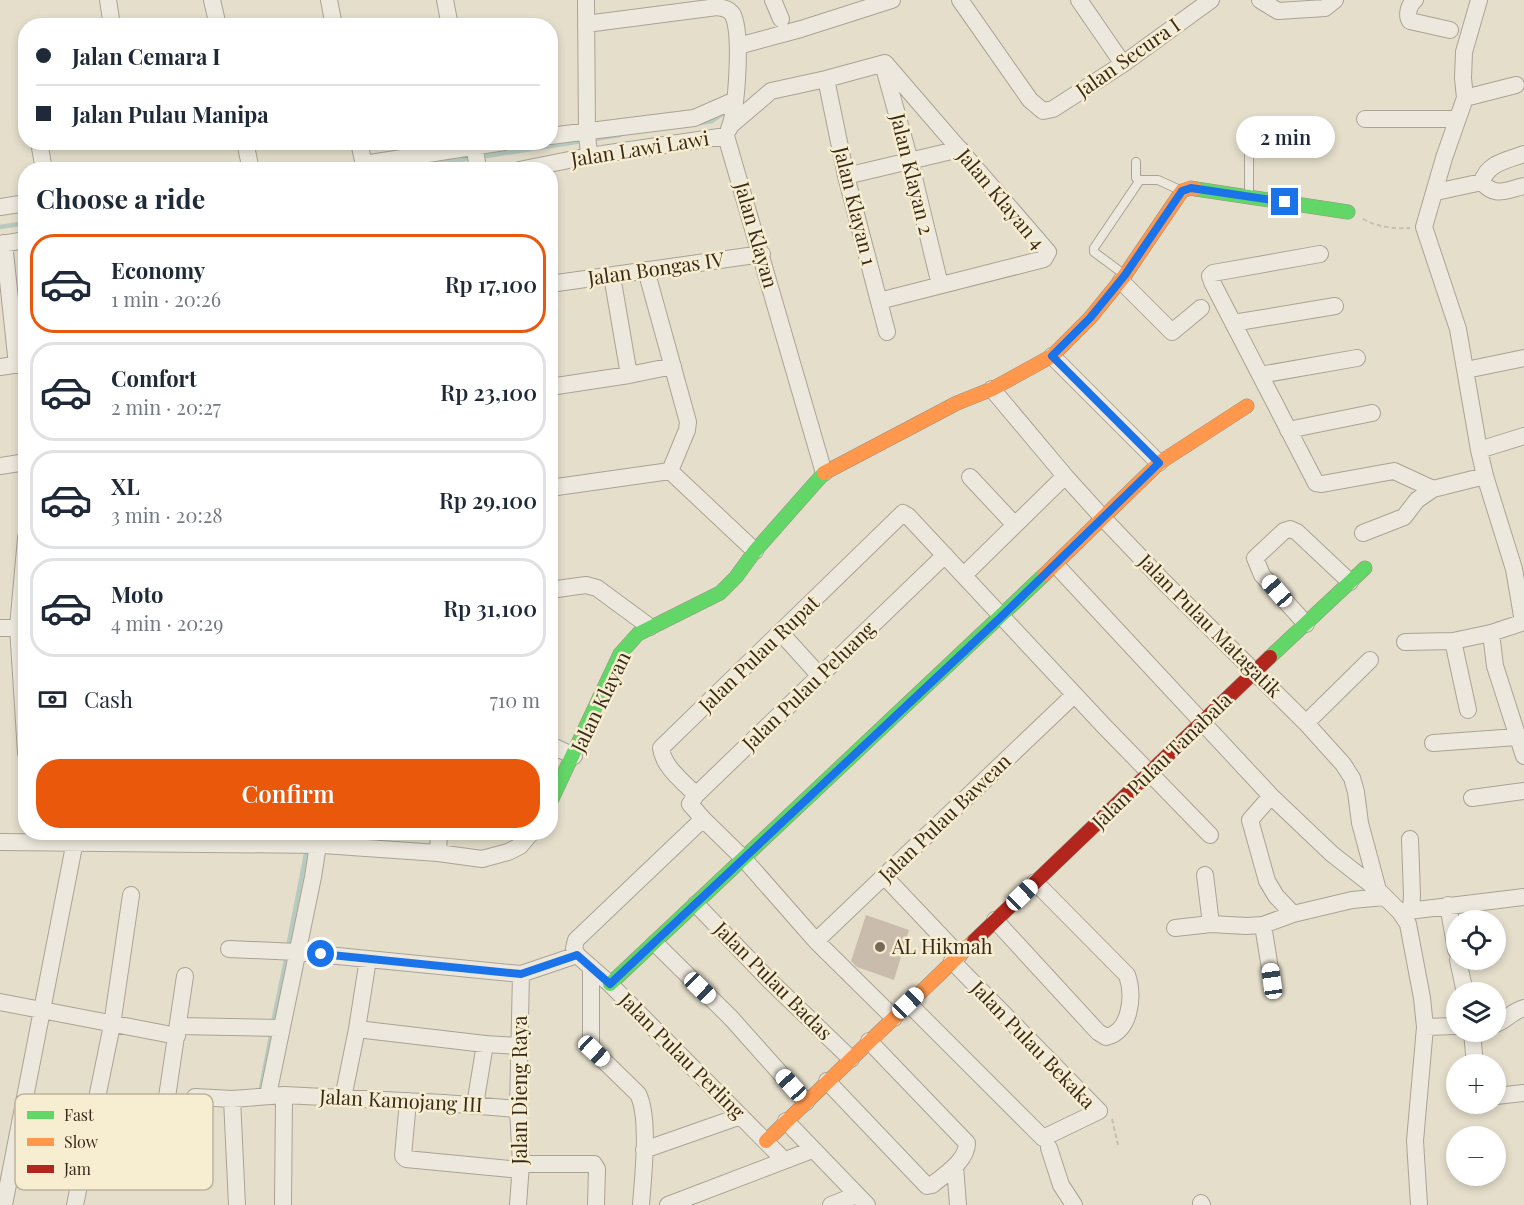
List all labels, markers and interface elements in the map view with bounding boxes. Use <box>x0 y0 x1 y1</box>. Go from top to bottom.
street label: Jalan Secura I <box>1069 11 1185 103</box>
text: Jalan Cemara I <box>72 41 221 71</box>
text: Jalan Pulau Manipa <box>72 99 269 129</box>
street label: Jalan Klayan 2 <box>885 109 942 237</box>
callout: 2 min <box>1236 115 1334 157</box>
street label: Jalan Lawi Lawi <box>568 123 711 172</box>
text: 2 min <box>1260 123 1311 150</box>
street label: Jalan Klayan 4 <box>951 141 1052 254</box>
street label: Jalan Klayan 1 <box>828 142 884 268</box>
street label: Jalan Klayan <box>729 177 785 291</box>
text: Choose a ride <box>36 180 205 216</box>
route end <box>1271 188 1298 215</box>
street label: Jalan Bongas IV <box>585 245 726 291</box>
text: Economy <box>111 255 205 285</box>
icon: car <box>39 257 93 311</box>
text: Rp 17,100 <box>445 269 537 299</box>
text: 1 min · 20:26 <box>111 285 221 312</box>
text: Comfort <box>111 363 197 393</box>
icon: car <box>39 365 93 419</box>
text: Rp 23,100 <box>440 377 537 407</box>
text: 2 min · 20:27 <box>111 393 221 420</box>
text: XL <box>111 471 140 501</box>
icon: car <box>39 473 93 527</box>
text: Rp 29,100 <box>439 485 537 515</box>
text: 3 min · 20:28 <box>111 501 223 528</box>
street label: Jalan Pulau Matagatik <box>1133 547 1289 703</box>
car <box>1258 572 1296 610</box>
text: Moto <box>111 579 164 609</box>
icon: car <box>39 581 93 635</box>
street label: Jalan Pulau Rupat <box>691 588 825 718</box>
text: Rp 31,100 <box>443 593 537 623</box>
text: 4 min · 20:29 <box>111 609 223 636</box>
street label: Jalan Pulau Peluang <box>735 614 881 756</box>
street label: Jalan Klayan <box>563 646 636 757</box>
icon: cash <box>36 683 69 716</box>
text: Cash <box>84 684 133 714</box>
text: 710 m <box>490 686 540 713</box>
street label: Jalan Pulau Tanabala <box>1084 686 1237 834</box>
street label: Jalan Pulau Bawean <box>871 747 1016 888</box>
button: Confirm <box>36 759 540 828</box>
car <box>1003 876 1041 914</box>
map controls <box>1446 910 1506 1186</box>
button: locate <box>1446 910 1506 970</box>
street label: Jalan Pulau Badas <box>708 914 839 1045</box>
place label: AL Hikmah <box>891 932 993 959</box>
route start <box>307 940 334 967</box>
marker: AL Hikmah <box>873 940 887 954</box>
car <box>1261 962 1283 1000</box>
car <box>681 969 719 1007</box>
street label: Jalan Pulau Bekaka <box>965 973 1102 1114</box>
button: layers <box>1446 982 1506 1042</box>
car <box>889 984 927 1022</box>
street label: Jalan Pulau Perling <box>613 985 752 1124</box>
street label: Jalan Dieng Raya <box>505 1015 532 1166</box>
car <box>575 1032 613 1070</box>
button: + <box>1446 1054 1506 1114</box>
car <box>772 1066 810 1104</box>
street label: Jalan Kamojang III <box>318 1082 483 1117</box>
legend <box>15 1094 213 1190</box>
text: Fast <box>64 1104 94 1125</box>
button: − <box>1446 1126 1506 1186</box>
text: Slow <box>64 1131 99 1152</box>
text: Jam <box>63 1158 91 1179</box>

